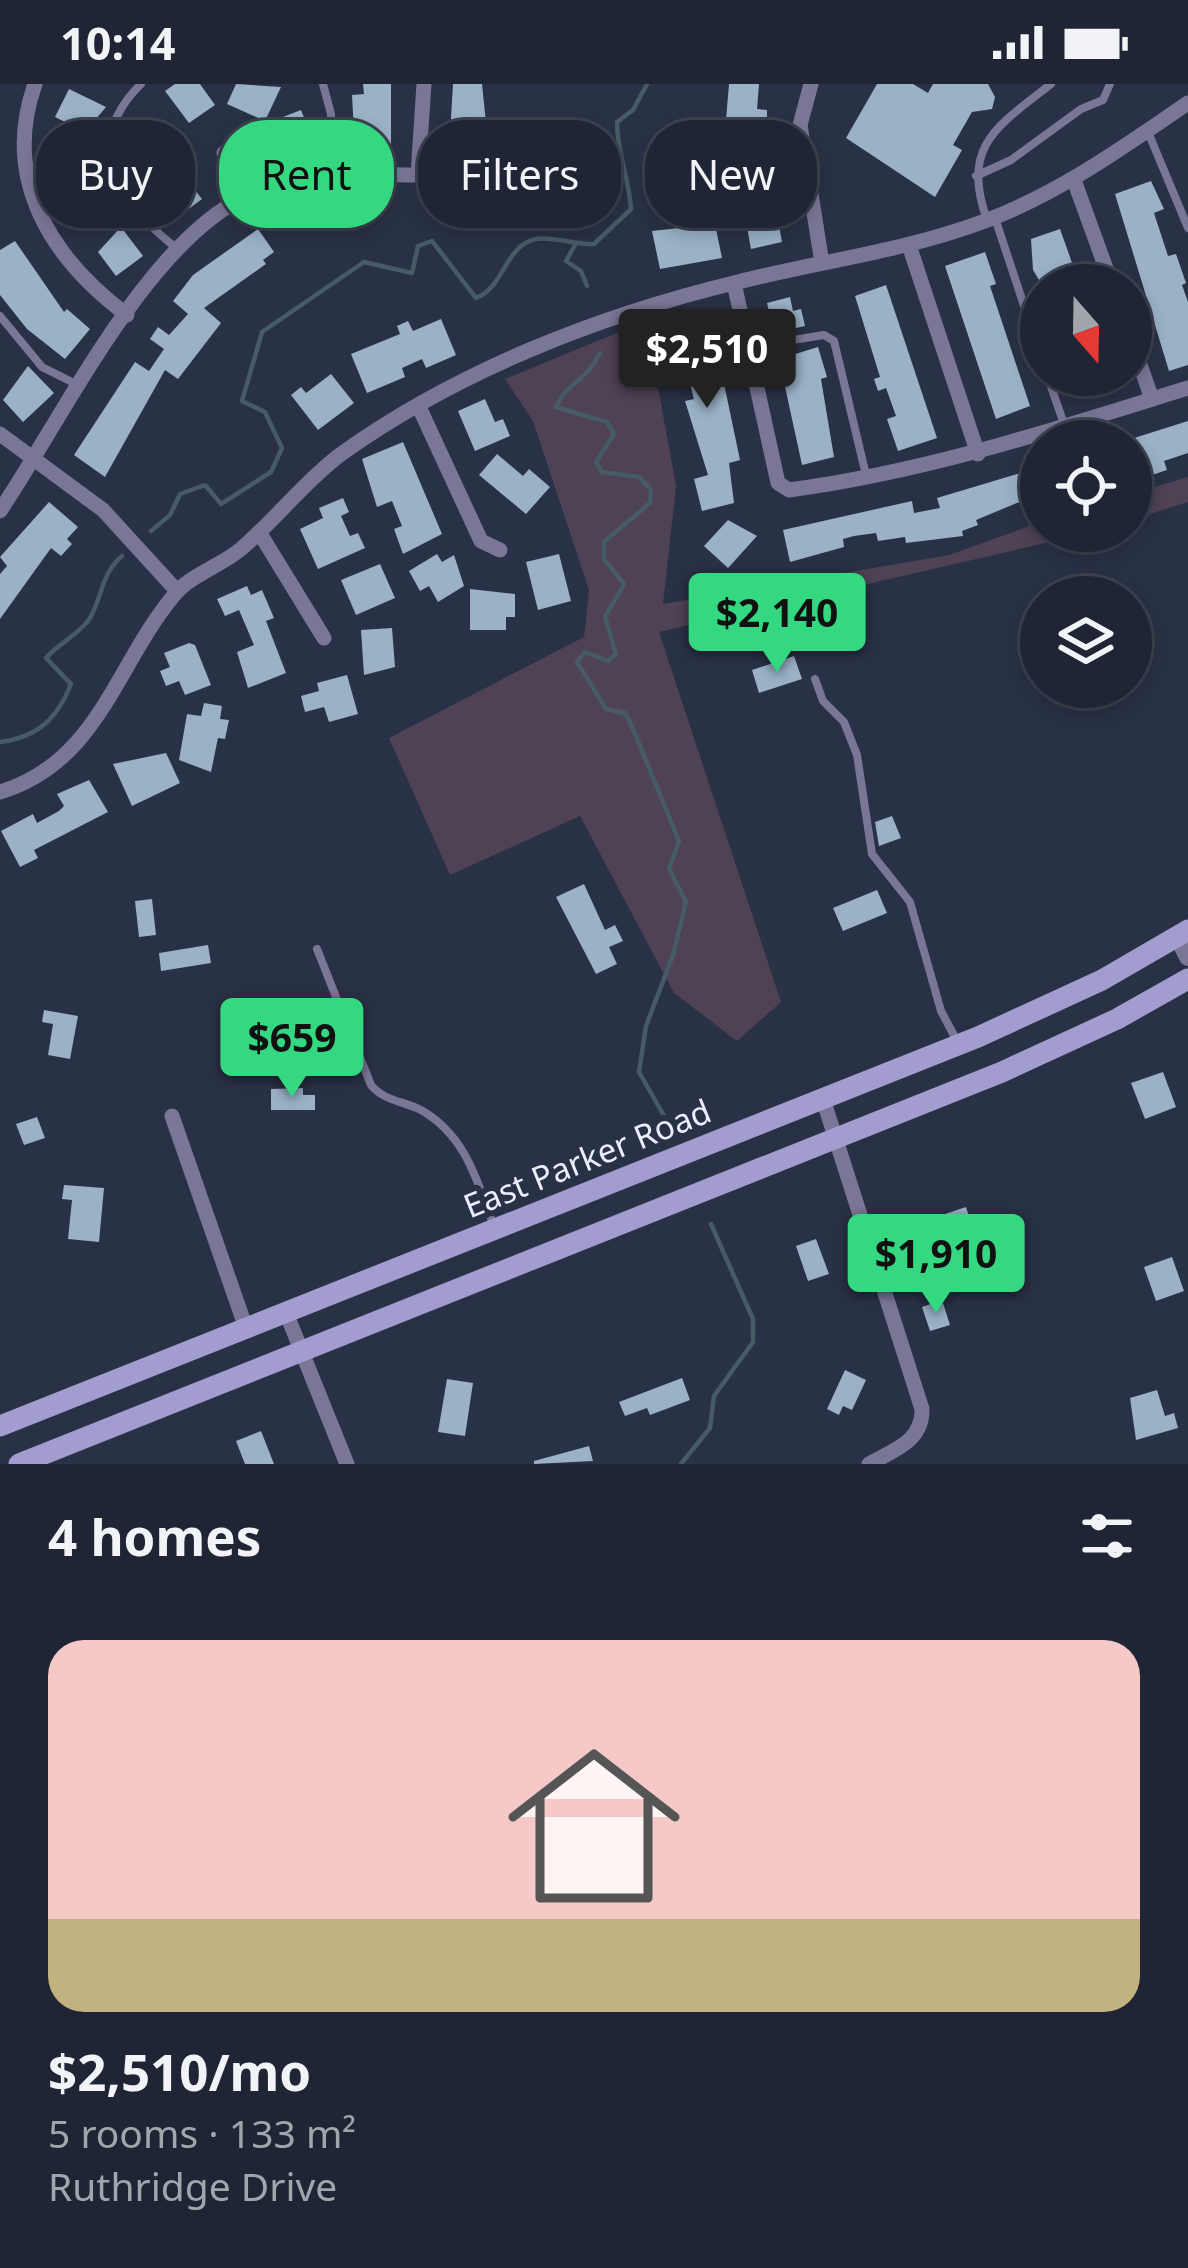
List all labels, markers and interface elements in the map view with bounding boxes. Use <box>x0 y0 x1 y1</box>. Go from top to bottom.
text: 10:14 <box>60 12 176 73</box>
chip: Buy <box>36 120 195 228</box>
chip: Rent <box>219 120 394 228</box>
chip: Filters <box>418 120 621 228</box>
chip: New <box>645 120 817 228</box>
north arrow <box>1020 264 1152 396</box>
map controls <box>1020 264 1152 708</box>
pin: $2,510 <box>609 309 805 411</box>
text: $2,510 <box>646 321 768 374</box>
button: locate <box>1020 420 1152 552</box>
pin: $2,140 <box>679 573 875 675</box>
button: layers <box>1020 576 1152 708</box>
text: $2,140 <box>716 585 838 638</box>
pin: $659 <box>221 998 363 1100</box>
text: $659 <box>247 1010 337 1063</box>
street label: East Parker Road <box>457 1088 717 1228</box>
pin: $1,910 <box>838 1214 1034 1316</box>
text: $1,910 <box>875 1226 997 1279</box>
text: 4 homes <box>48 1501 261 1571</box>
icon: filters <box>1074 1503 1140 1569</box>
icon: home <box>486 1718 702 1934</box>
text: $2,510/mo <box>48 2036 311 2106</box>
text: 5 rooms · 133 m² <box>48 2106 356 2159</box>
text: Ruthridge Drive <box>48 2159 337 2212</box>

